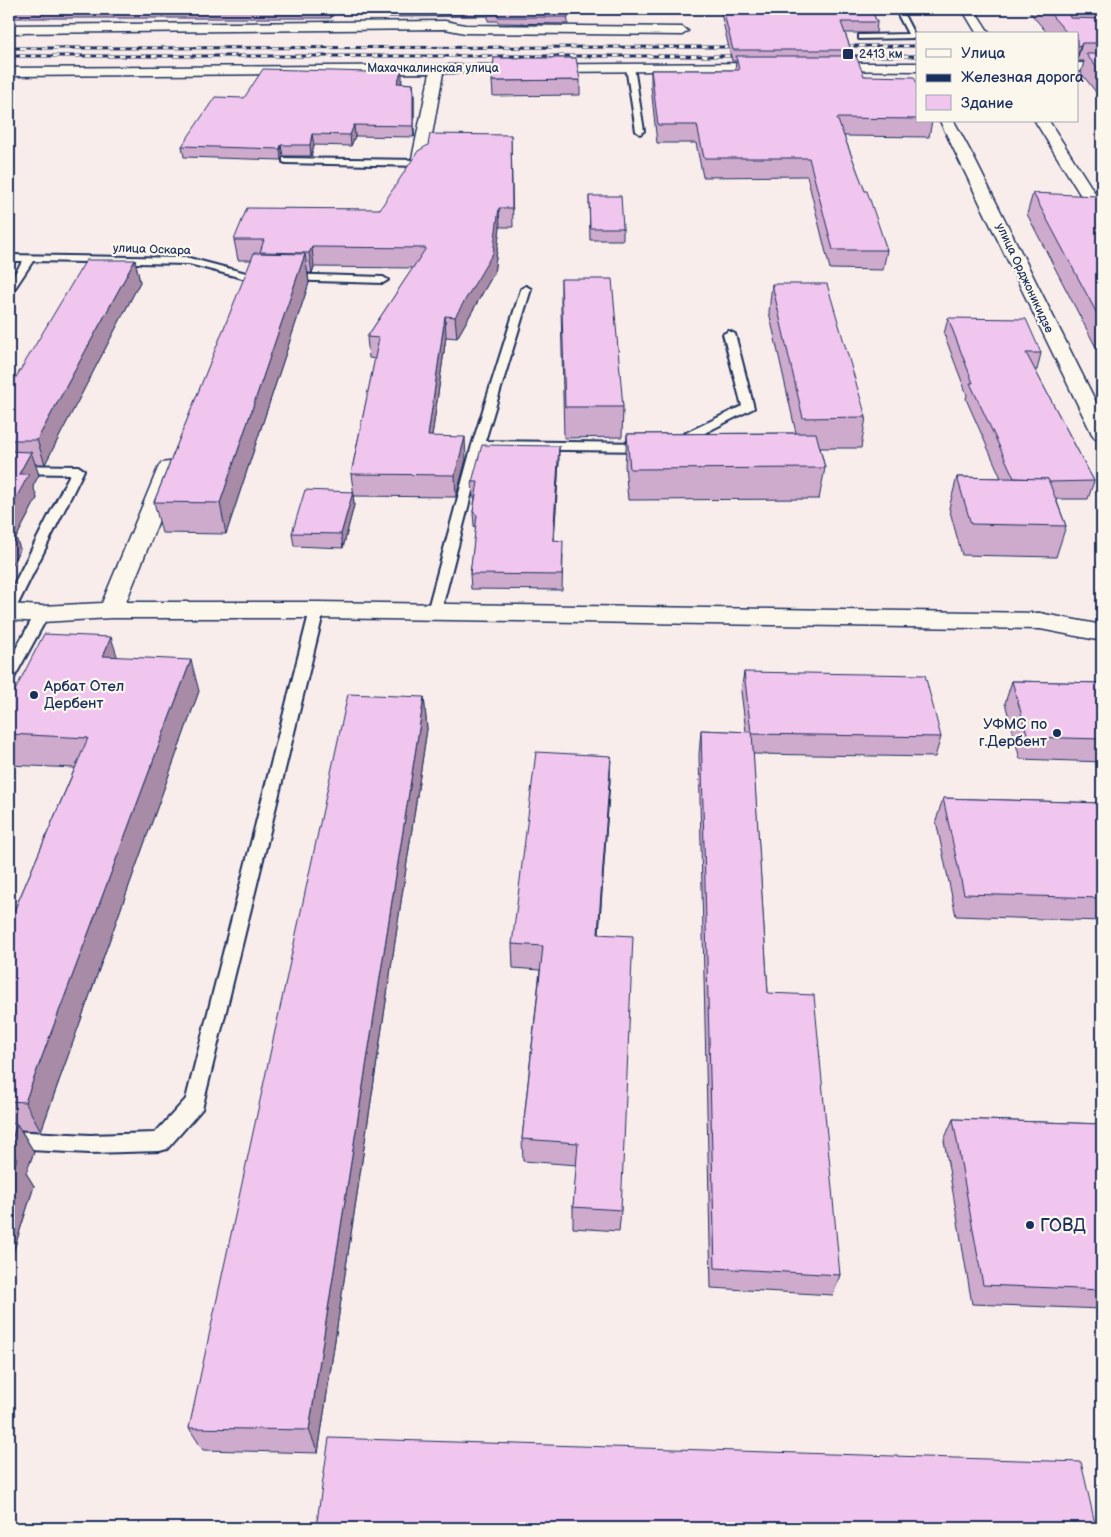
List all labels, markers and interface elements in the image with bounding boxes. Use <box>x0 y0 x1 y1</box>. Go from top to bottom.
legend <box>916 32 1078 122</box>
text: Улица <box>961 44 1006 63</box>
marker: 2413 км <box>841 47 855 61</box>
place label: 2413 км <box>859 47 903 62</box>
street label: Махачкалинская улица <box>367 61 499 76</box>
text: Железная дорога <box>961 68 1084 87</box>
text: Здание <box>961 94 1013 113</box>
street label: улица Орджоникидзе <box>992 221 1057 336</box>
street label: улица Оскара <box>113 241 191 258</box>
place label: Арбат Отел Дербент <box>43 677 124 713</box>
marker: Арбат Отел Дербент <box>28 689 40 701</box>
place label: УФМС по г.Дербент <box>979 715 1047 751</box>
marker: УФМС по г.Дербент <box>1051 727 1063 739</box>
place label: ГОВД <box>1040 1215 1086 1236</box>
marker: ГОВД <box>1024 1219 1036 1231</box>

